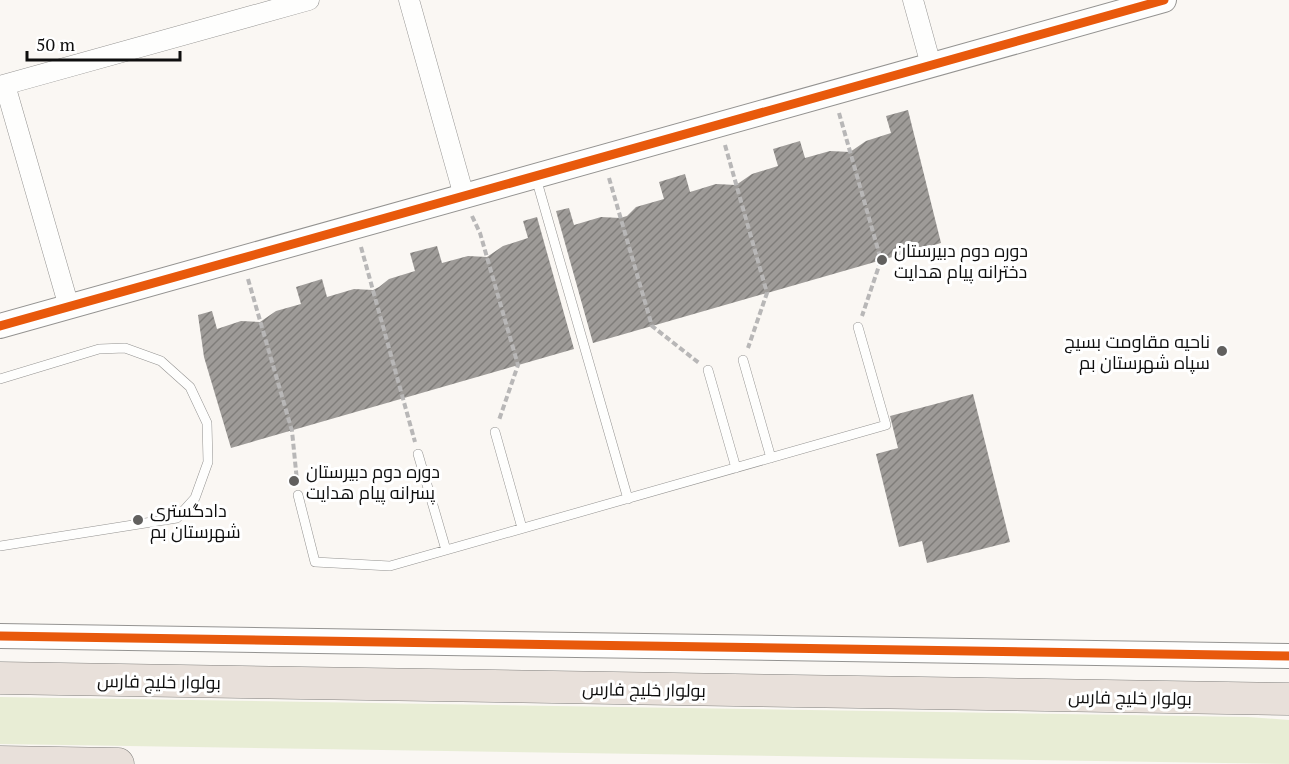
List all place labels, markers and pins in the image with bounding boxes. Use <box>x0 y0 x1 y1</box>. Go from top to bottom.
place label: دوره دوم دبیرستان دخترانه پیام هدایت <box>894 238 1028 284</box>
marker: دوره دوم دبیرستان دخترانه پیام هدایت <box>875 253 889 267</box>
place label: ناحیه مقاومت بسیج سپاه شهرستان بم <box>1064 329 1210 375</box>
marker: ناحیه مقاومت بسیج سپاه شهرستان بم <box>1215 344 1229 358</box>
place label: دوره دوم دبیرستان پسرانه پیام هدایت <box>306 459 440 505</box>
marker: دوره دوم دبیرستان پسرانه پیام هدایت <box>287 474 301 488</box>
place label: دادگستری شهرستان بم <box>150 498 241 544</box>
marker: دادگستری شهرستان بم <box>131 513 145 527</box>

